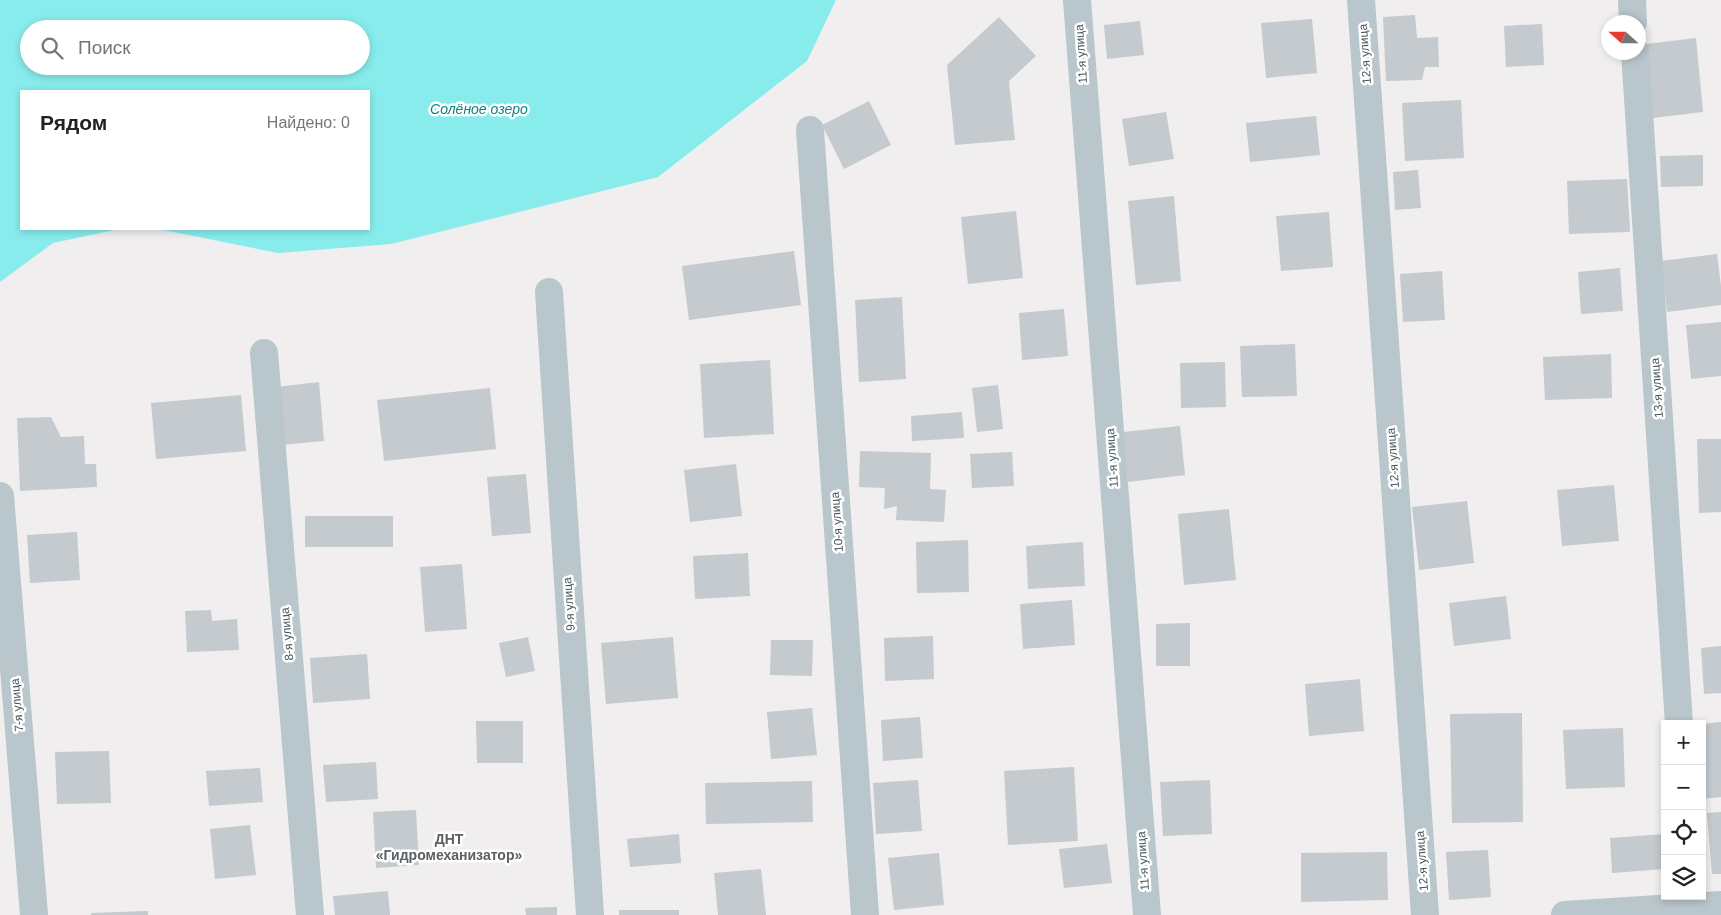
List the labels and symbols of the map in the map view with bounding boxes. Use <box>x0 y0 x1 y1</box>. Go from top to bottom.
north arrow <box>1601 15 1646 60</box>
street label: 12-я улица <box>1356 23 1374 85</box>
street label: 11-я улица <box>1072 24 1090 84</box>
water label: Солёное озеро <box>430 101 528 117</box>
street label: 13-я улица <box>1648 357 1666 419</box>
street label: 12-я улица <box>1384 427 1402 489</box>
street label: 11-я улица <box>1103 428 1121 488</box>
street label: 10-я улица <box>828 491 846 553</box>
street label: 9-я улица <box>560 577 578 631</box>
street label: 8-я улица <box>278 606 296 661</box>
street label: 7-я улица <box>8 677 26 732</box>
street label: 12-я улица <box>1413 830 1431 892</box>
district label: ДНТ «Гидромеханизатор» <box>376 831 522 863</box>
street label: 11-я улица <box>1134 831 1152 891</box>

